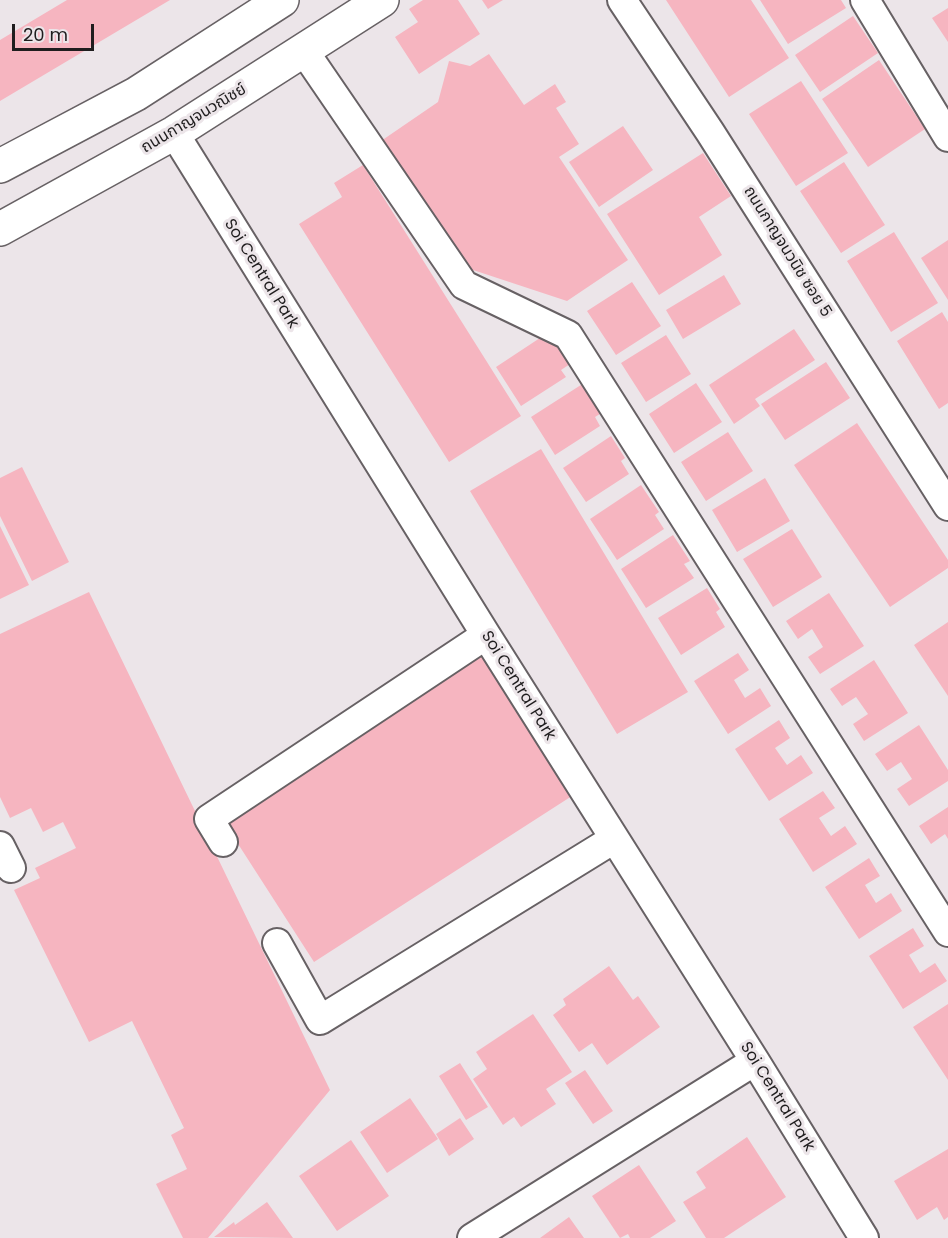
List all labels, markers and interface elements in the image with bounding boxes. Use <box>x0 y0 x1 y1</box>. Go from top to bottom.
scale bar <box>15 12 98 50</box>
text: 20 m <box>23 22 68 47</box>
street label: ถนนกาญจนวณิชย์ <box>138 80 250 158</box>
street label: ถนนกาญจนวนิช ซอย 5 <box>739 183 835 321</box>
street label: Soi Central Park <box>220 216 302 332</box>
street label: Soi Central Park <box>477 628 559 744</box>
street label: Soi Central Park <box>736 1039 818 1155</box>

